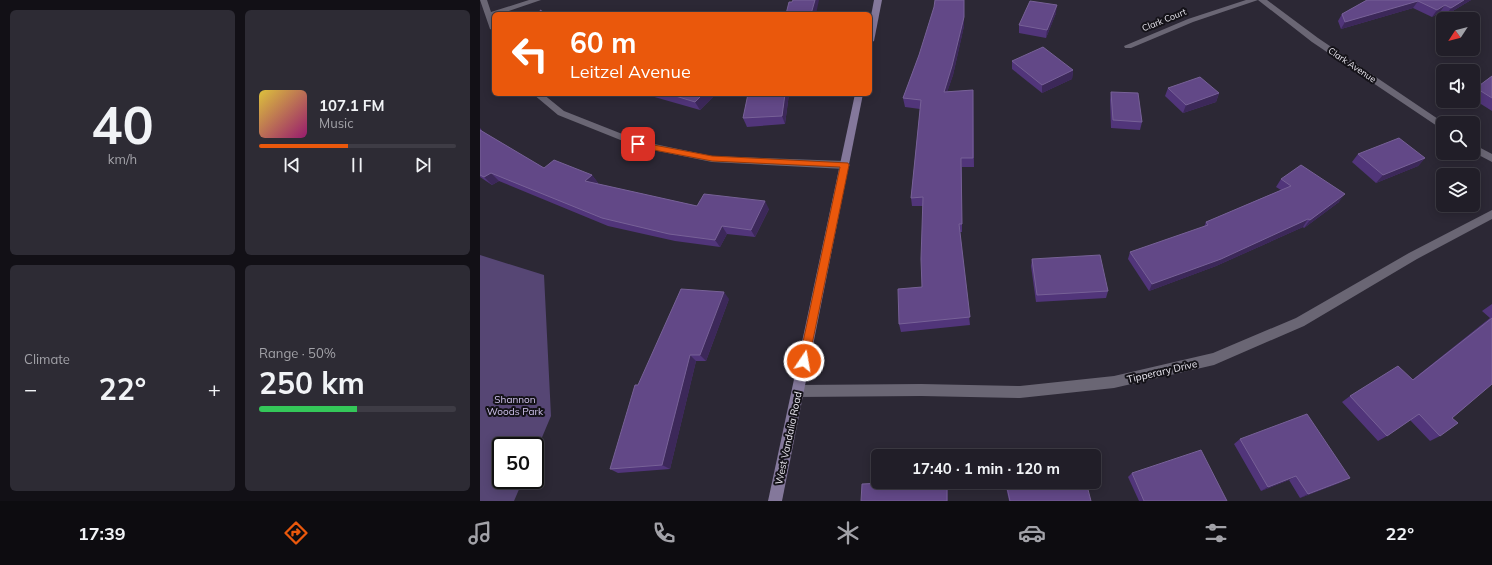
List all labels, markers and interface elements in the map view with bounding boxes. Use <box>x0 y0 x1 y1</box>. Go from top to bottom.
street label: Clark Court <box>1140 6 1188 33</box>
north arrow <box>1436 12 1480 56</box>
map controls <box>1436 12 1480 212</box>
text: 60 m <box>570 25 636 60</box>
icon: left <box>504 28 556 80</box>
street label: Clark Avenue <box>1326 45 1378 85</box>
text: Leitzel Avenue <box>570 60 691 83</box>
button: sound <box>1436 64 1480 108</box>
text: 40 <box>91 92 154 157</box>
text: 107.1 FM <box>319 96 384 115</box>
text: Music <box>319 115 354 131</box>
button: search <box>1436 116 1480 160</box>
pin <box>621 127 655 161</box>
icon: arrive <box>627 133 649 155</box>
text: km/h <box>108 151 137 167</box>
icon: previous <box>281 154 303 176</box>
icon: pause <box>346 154 368 176</box>
icon: next <box>412 154 434 176</box>
button: layers <box>1436 168 1480 212</box>
position arrow <box>783 340 825 382</box>
text: Range · 50% <box>259 345 336 361</box>
text: Climate <box>24 351 70 367</box>
street label: Tipperary Drive <box>1126 357 1198 386</box>
text: 250 km <box>259 364 365 402</box>
text: 22° <box>99 370 146 408</box>
text: − <box>24 375 37 403</box>
text: + <box>208 375 221 403</box>
street label: West Vandalia Road <box>772 390 805 486</box>
park label: Shannon Woods Park <box>487 393 544 418</box>
speed limit sign: 50 <box>492 437 544 489</box>
text: 17:40 · 1 min · 120 m <box>912 459 1060 478</box>
icon: directions <box>282 519 310 547</box>
icon: music <box>466 519 494 547</box>
icon: phone <box>650 519 678 547</box>
icon: climate <box>834 519 862 547</box>
icon: car <box>1018 519 1046 547</box>
icon: filters <box>1202 519 1230 547</box>
text: 17:39 <box>78 522 126 545</box>
text: 22° <box>1386 522 1414 545</box>

